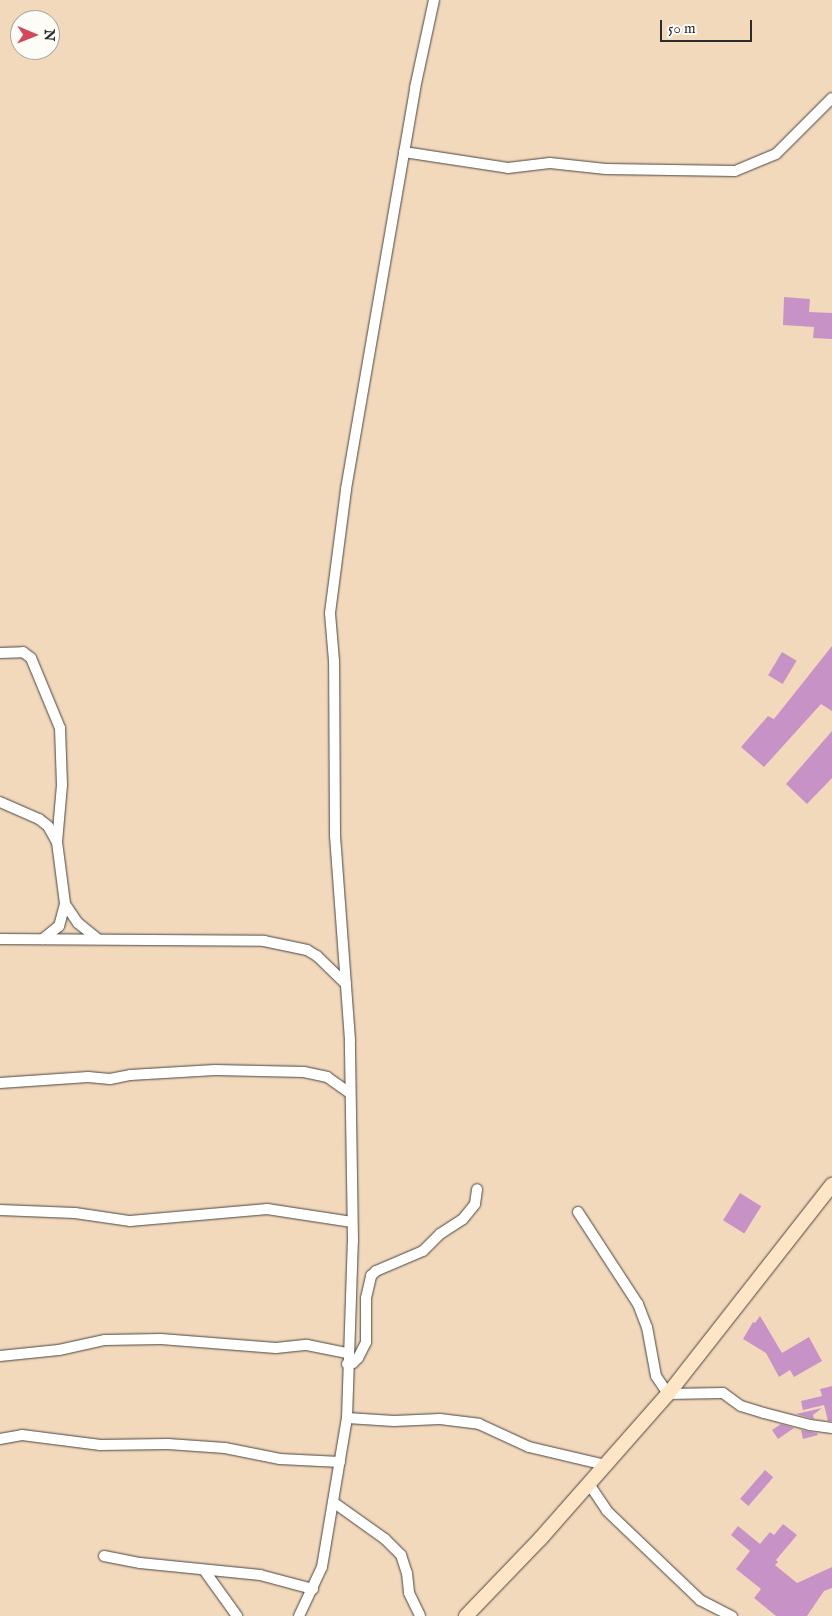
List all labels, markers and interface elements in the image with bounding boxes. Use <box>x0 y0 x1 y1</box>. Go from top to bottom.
north arrow <box>10 10 60 60</box>
scale bar <box>662 10 754 42</box>
text: 50 m <box>668 19 696 38</box>
text: N <box>40 29 58 41</box>

